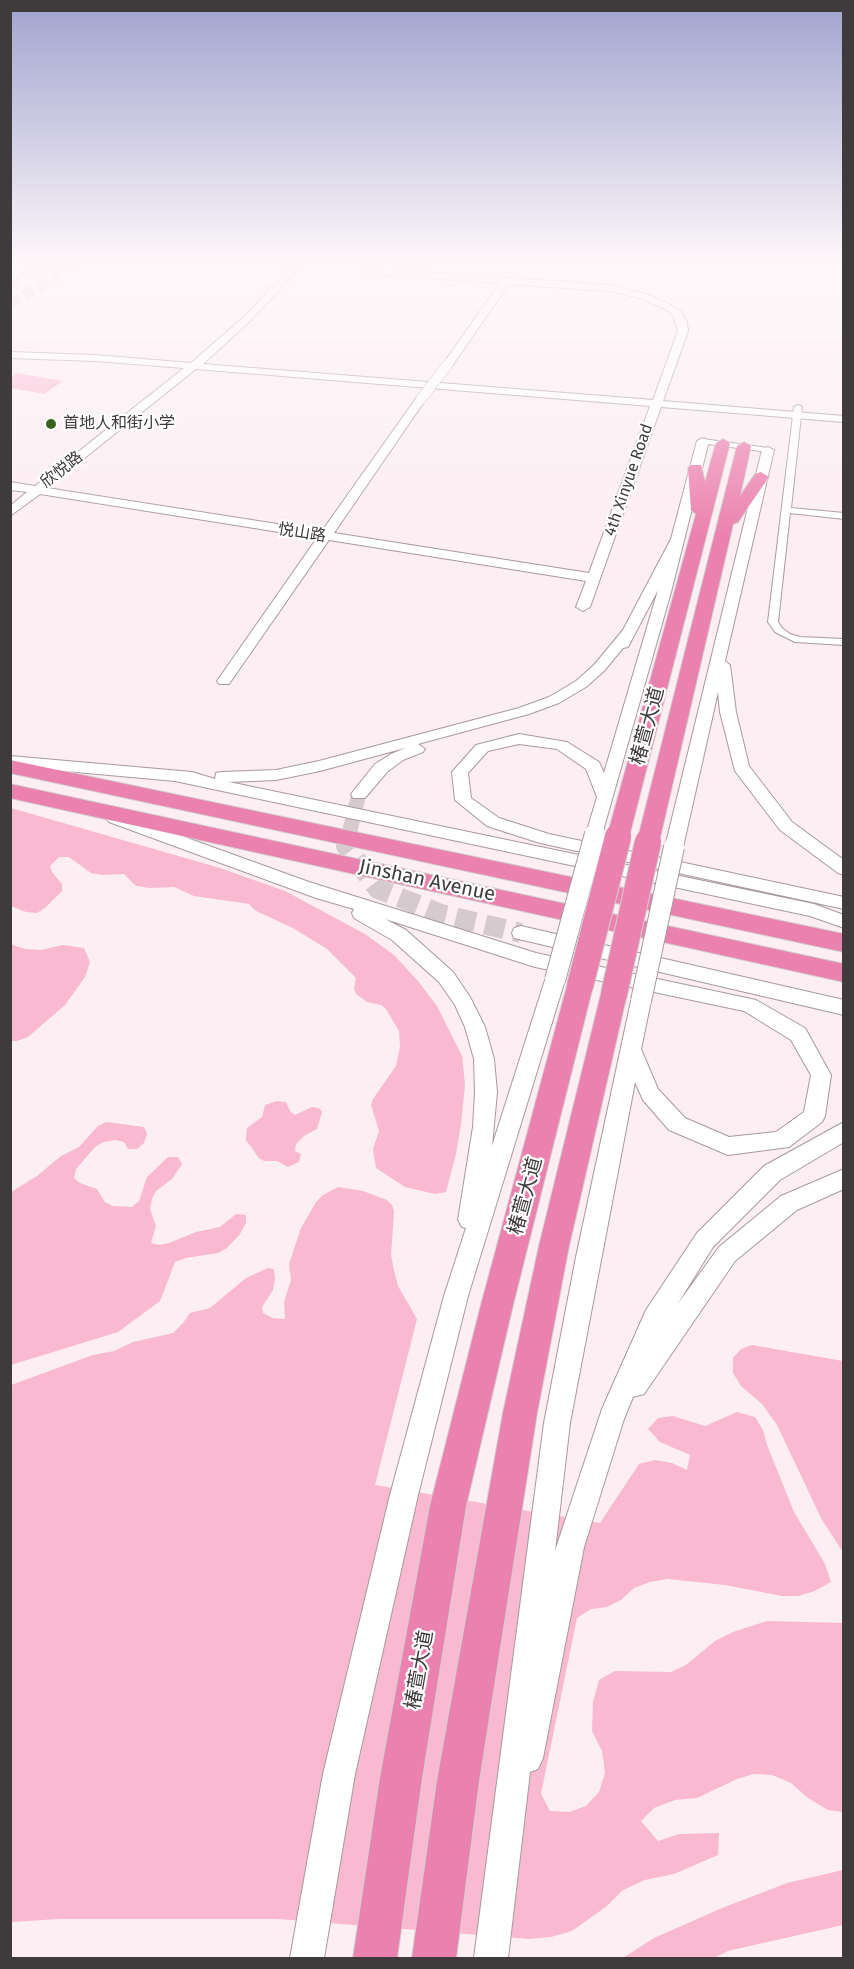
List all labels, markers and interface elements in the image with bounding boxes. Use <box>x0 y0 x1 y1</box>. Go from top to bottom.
place label: 首地人和街小学 <box>63 414 175 434</box>
marker: 首地人和街小学 <box>44 417 58 431</box>
street label: 4th Xinyue Road <box>601 421 657 539</box>
street label: 欣悦路 <box>37 448 87 492</box>
street label: 悦山路 <box>277 520 327 546</box>
street label: 椿萱大道 <box>626 684 670 768</box>
street label: Jinshan Avenue <box>357 855 497 907</box>
street label: 椿萱大道 <box>504 1154 548 1238</box>
street label: 椿萱大道 <box>401 1629 439 1711</box>

